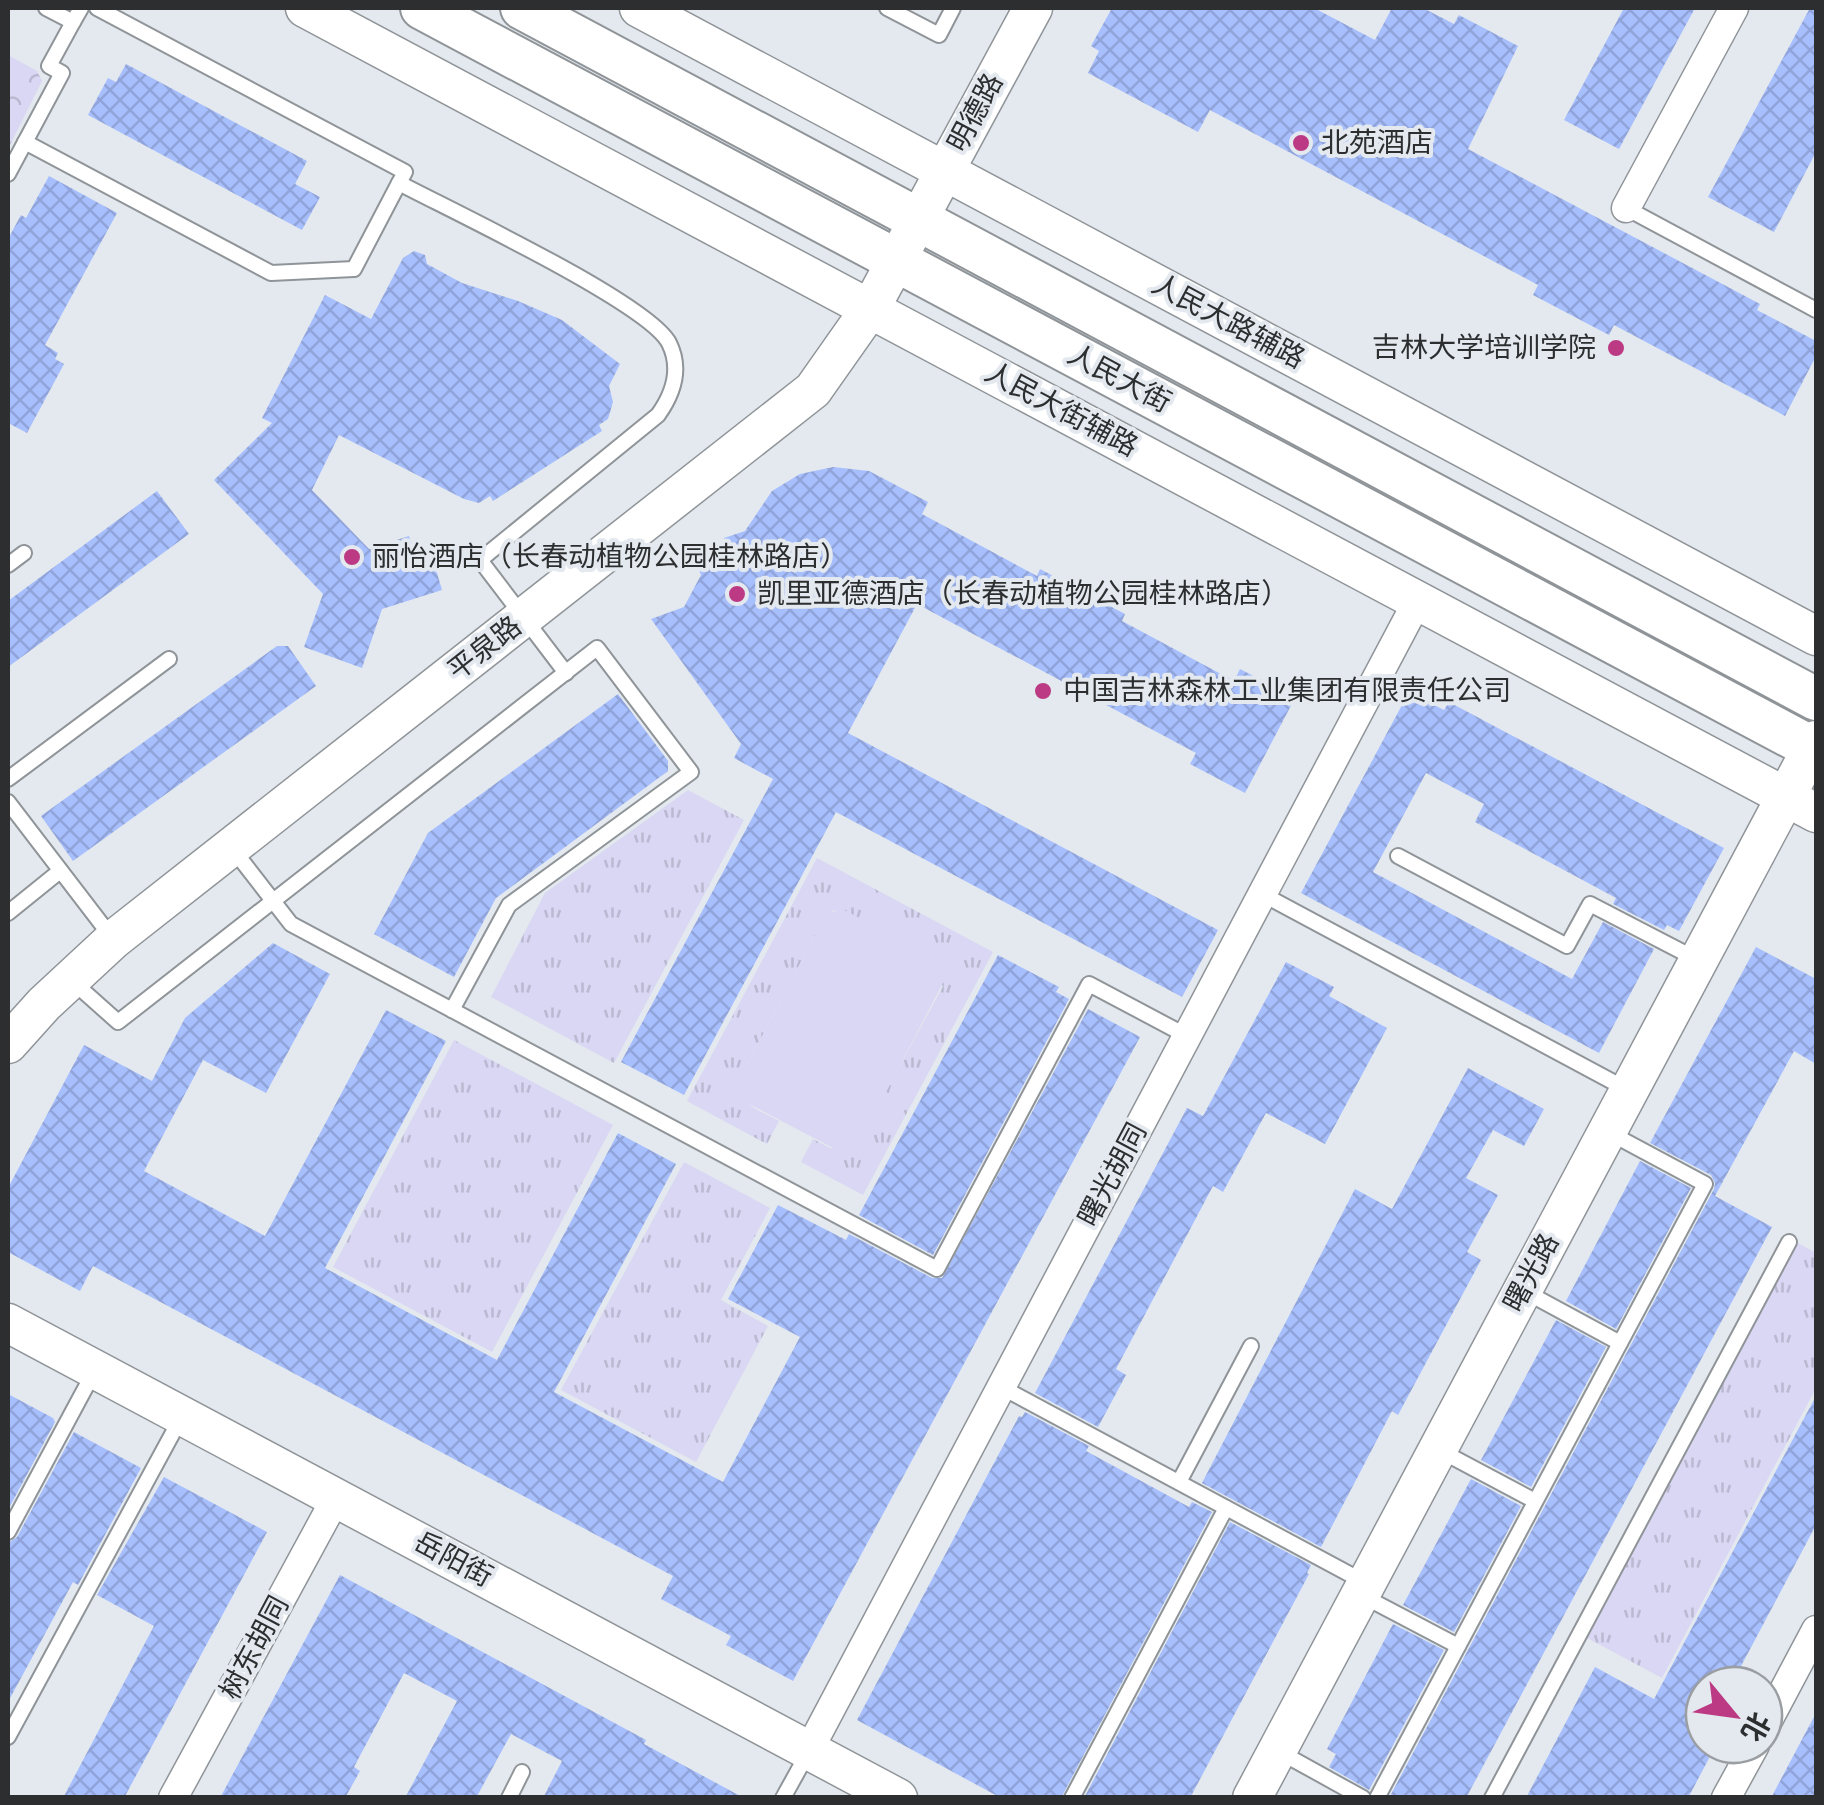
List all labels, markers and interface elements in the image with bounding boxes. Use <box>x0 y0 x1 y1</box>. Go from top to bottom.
street label: 明德路 <box>942 68 1010 158</box>
place label: 北苑酒店 <box>1321 127 1433 160</box>
marker: 北苑酒店 <box>1290 132 1312 154</box>
street label: 人民大路辅路 <box>1146 268 1310 376</box>
place label: 吉林大学培训学院 <box>1372 332 1596 365</box>
marker: 吉林大学培训学院 <box>1605 337 1627 359</box>
street label: 人民大街 <box>1062 338 1176 420</box>
street label: 人民大街辅路 <box>979 356 1143 464</box>
place label: 丽怡酒店（长春动植物公园桂林路店） <box>372 541 848 574</box>
marker: 丽怡酒店（长春动植物公园桂林路店） <box>341 546 363 568</box>
place label: 凯里亚德酒店（长春动植物公园桂林路店） <box>757 578 1289 611</box>
marker: 凯里亚德酒店（长春动植物公园桂林路店） <box>726 583 748 605</box>
street label: 平泉路 <box>442 610 528 688</box>
place label: 中国吉林森林工业集团有限责任公司 <box>1063 675 1511 708</box>
marker: 中国吉林森林工业集团有限责任公司 <box>1032 680 1054 702</box>
street label: 曙光胡同 <box>1072 1118 1154 1232</box>
street label: 曙光路 <box>1498 1228 1566 1318</box>
street label: 岳阳街 <box>408 1526 498 1594</box>
street label: 树东胡同 <box>214 1591 296 1705</box>
north arrow <box>1684 1665 1784 1765</box>
text: 北 <box>1733 1706 1776 1747</box>

